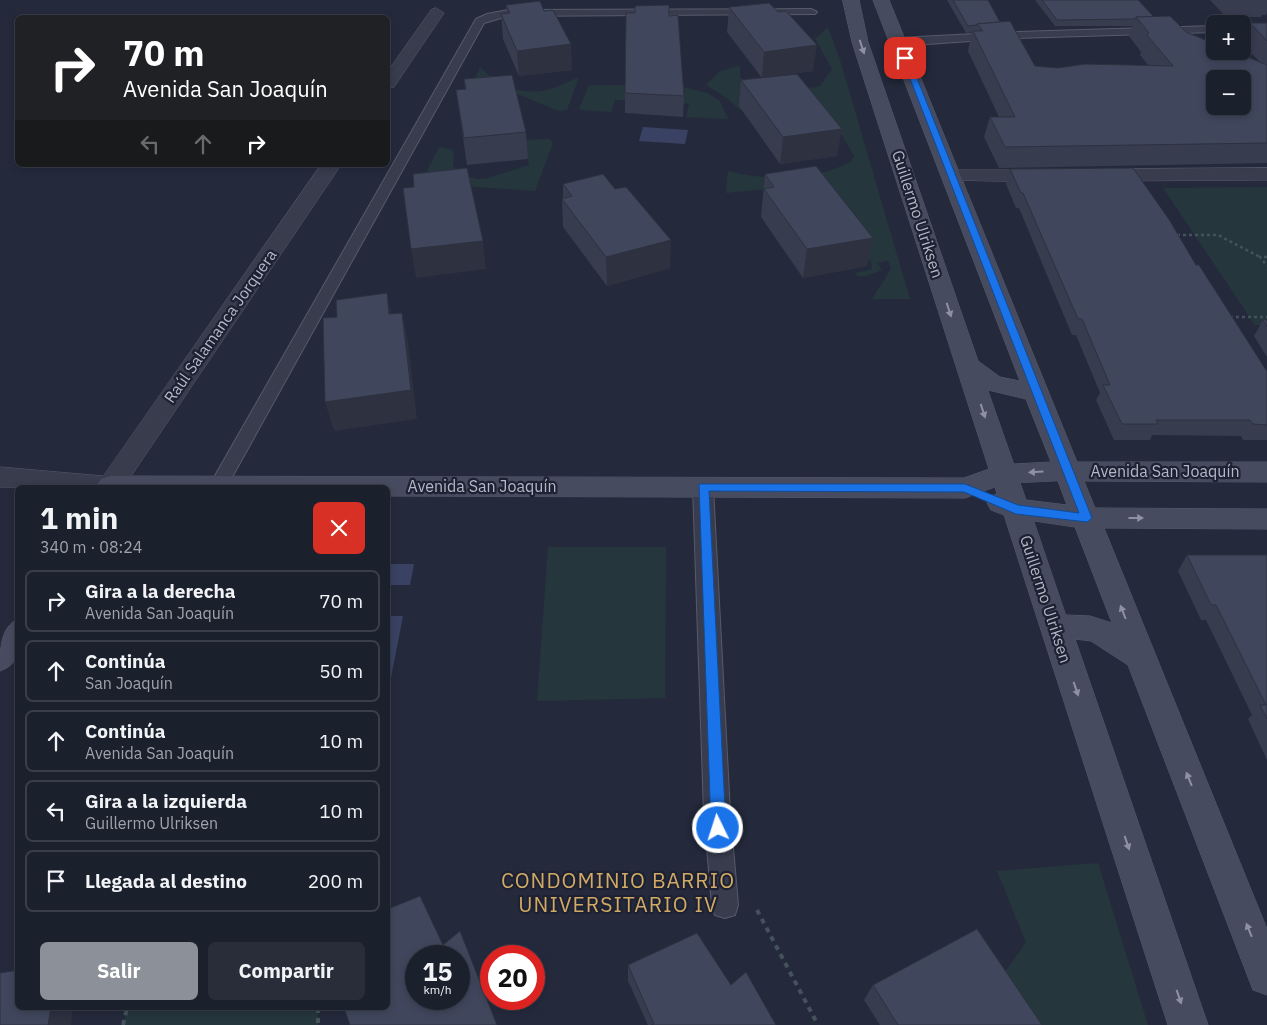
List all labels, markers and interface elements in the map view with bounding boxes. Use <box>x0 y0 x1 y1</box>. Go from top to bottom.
map controls <box>1206 15 1251 115</box>
button: + <box>1206 15 1251 60</box>
text: 70 m <box>123 30 205 76</box>
icon: right <box>40 35 105 100</box>
pin <box>884 37 926 79</box>
one-way arrow <box>859 40 866 55</box>
icon: arrive <box>891 44 919 72</box>
button: − <box>1206 70 1251 115</box>
text: Avenida San Joaquín <box>123 74 328 103</box>
icon: left <box>136 130 164 158</box>
icon: ahead <box>189 130 217 158</box>
icon: right <box>242 130 270 158</box>
street label: Guillermo Ulriksen <box>888 148 948 280</box>
street label: Raúl Salamanca Jorquera <box>159 245 281 407</box>
one-way arrow <box>946 302 954 317</box>
one-way arrow <box>979 404 987 419</box>
street label: Avenida San Joaquín <box>1091 461 1239 481</box>
one-way arrow <box>1028 469 1044 477</box>
street label: Avenida San Joaquín <box>408 476 556 496</box>
text: 1 min <box>40 498 118 537</box>
button: close <box>313 502 365 554</box>
one-way arrow <box>1128 514 1144 522</box>
street label: Guillermo Ulriksen <box>1016 533 1076 665</box>
text: 340 m · 08:24 <box>40 537 142 557</box>
text: Gira a la derecha <box>85 579 236 603</box>
icon: right <box>42 587 70 615</box>
text: 70 m <box>319 589 363 613</box>
text: Avenida San Joaquín <box>85 603 234 623</box>
one-way arrow <box>1119 604 1127 619</box>
text: Continúa <box>85 649 166 673</box>
icon: ahead <box>42 657 70 685</box>
text: 50 m <box>319 659 363 683</box>
text: San Joaquín <box>85 673 173 693</box>
one-way arrow <box>1072 681 1080 696</box>
text: Continúa <box>85 719 166 743</box>
icon: ahead <box>42 727 70 755</box>
text: 10 m <box>319 729 363 753</box>
text: Avenida San Joaquín <box>85 743 234 763</box>
one-way arrow <box>1185 771 1193 786</box>
text: Gira a la izquierda <box>85 789 247 813</box>
icon: left <box>42 797 70 825</box>
text: 10 m <box>319 799 363 823</box>
position arrow <box>691 801 743 853</box>
text: Guillermo Ulriksen <box>85 813 218 833</box>
one-way arrow <box>1124 835 1131 850</box>
district label: CONDOMINIO BARRIO UNIVERSITARIO IV <box>501 866 735 918</box>
icon: arrive <box>42 867 70 895</box>
text: Llegada al destino <box>85 869 247 893</box>
text: 200 m <box>308 869 363 893</box>
one-way arrow <box>1245 922 1253 937</box>
button: Salir <box>40 942 198 1000</box>
button: Compartir <box>208 942 365 1000</box>
speed limit sign: 20 <box>480 945 545 1010</box>
text: 15 <box>422 955 453 988</box>
text: km/h <box>423 982 452 997</box>
one-way arrow <box>1176 989 1183 1004</box>

